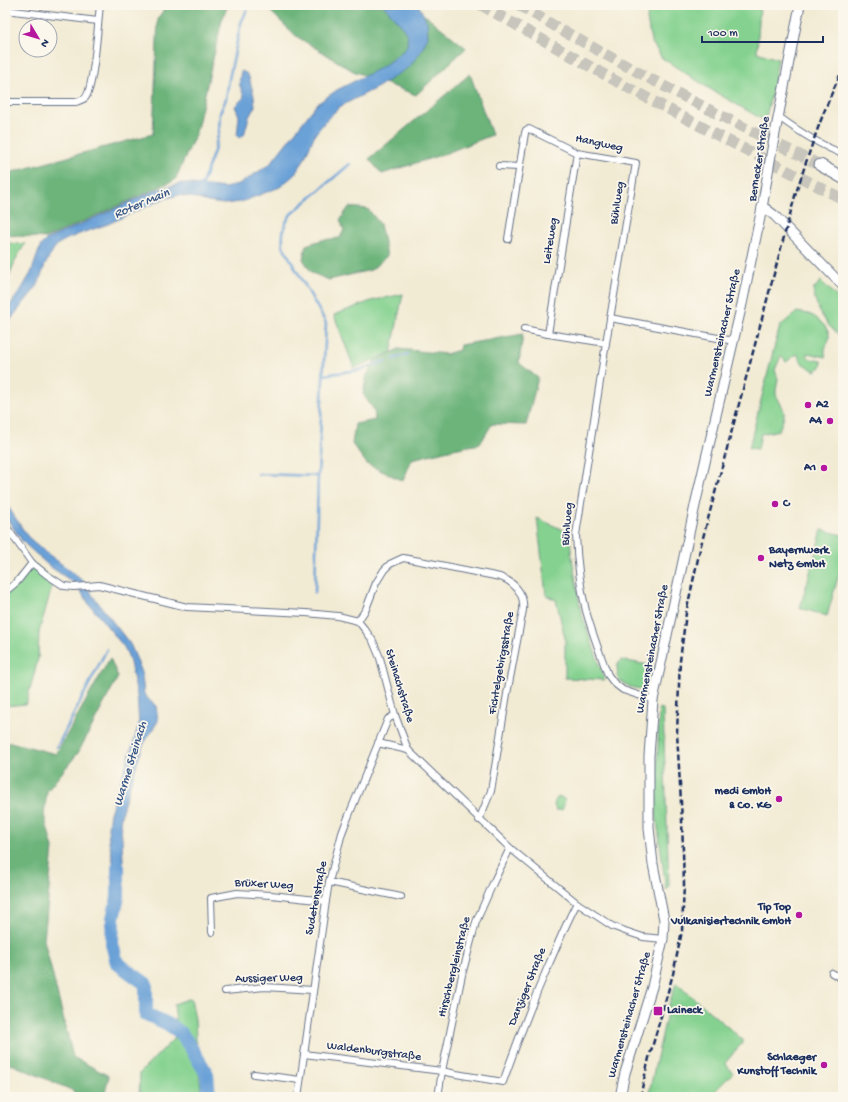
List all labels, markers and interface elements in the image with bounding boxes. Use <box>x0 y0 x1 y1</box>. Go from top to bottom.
north arrow <box>18 18 58 58</box>
scale bar <box>702 18 823 44</box>
text: 100 m <box>707 27 738 41</box>
text: N <box>37 36 51 49</box>
street label: Bernecker Straße <box>746 115 774 204</box>
street label: Hangweg <box>574 132 624 156</box>
street label: Bühlweg <box>608 180 628 226</box>
water label: Roter Main <box>112 185 173 222</box>
street label: Leiteweg <box>540 217 562 265</box>
street label: Warmensteinacher Straße <box>701 267 745 398</box>
place label: A2 <box>815 398 829 412</box>
marker: A2 <box>803 400 813 410</box>
place label: A4 <box>808 414 822 428</box>
marker: A4 <box>825 416 835 426</box>
place label: A1 <box>803 461 816 475</box>
marker: A1 <box>819 463 829 473</box>
place label: C <box>782 497 791 511</box>
marker: C <box>770 499 780 509</box>
street label: Bühlweg <box>559 502 577 547</box>
place label: Bayernwerk Netz GmbH <box>768 544 831 572</box>
marker: Bayernwerk Netz GmbH <box>756 553 766 563</box>
street label: Warmensteinacher Straße <box>634 583 672 714</box>
street label: Fichtelgebirgsstraße <box>486 610 518 716</box>
street label: Steinachstraße <box>381 648 417 725</box>
water label: Warme Steinach <box>111 719 151 808</box>
place label: medi GmbH & Co. KG <box>715 785 772 813</box>
marker: medi GmbH & Co. KG <box>774 794 784 804</box>
street label: Sudetenstraße <box>303 859 331 936</box>
street label: Brüxer Weg <box>233 876 294 894</box>
place label: Tip Top Vulkanisiertechnik GmbH <box>670 901 792 929</box>
marker: Tip Top Vulkanisiertechnik GmbH <box>794 910 804 920</box>
street label: Hirschbergleinstraße <box>436 915 474 1019</box>
street label: Danziger Straße <box>506 945 550 1029</box>
street label: Warmensteinacher Straße <box>605 949 655 1080</box>
street label: Aussiger Weg <box>235 971 303 987</box>
place label: Laineck <box>667 1004 704 1018</box>
marker: Laineck <box>652 1005 664 1017</box>
street label: Waldenburgstraße <box>326 1039 423 1065</box>
place label: Schlaeger Kunstoff Technik <box>736 1051 818 1079</box>
marker: Schlaeger Kunstoff Technik <box>819 1060 829 1070</box>

